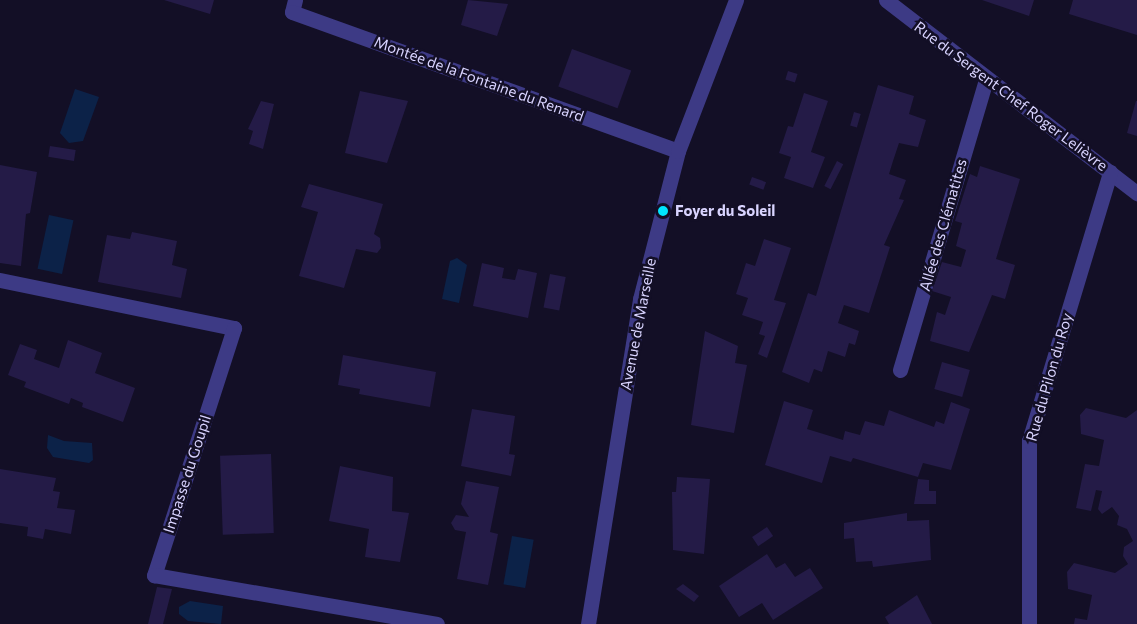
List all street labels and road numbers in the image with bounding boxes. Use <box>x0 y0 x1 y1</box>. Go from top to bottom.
street label: Rue du Sergent Chef Roger Lelièvre <box>911 17 1111 175</box>
street label: Montée de la Fontaine du Renard <box>372 33 586 125</box>
street label: Allée des Clématites <box>916 157 970 293</box>
street label: Avenue de Marseille <box>616 256 660 392</box>
street label: Rue du Pilon du Roy <box>1022 311 1076 443</box>
street label: Impasse du Goupil <box>159 413 215 535</box>

